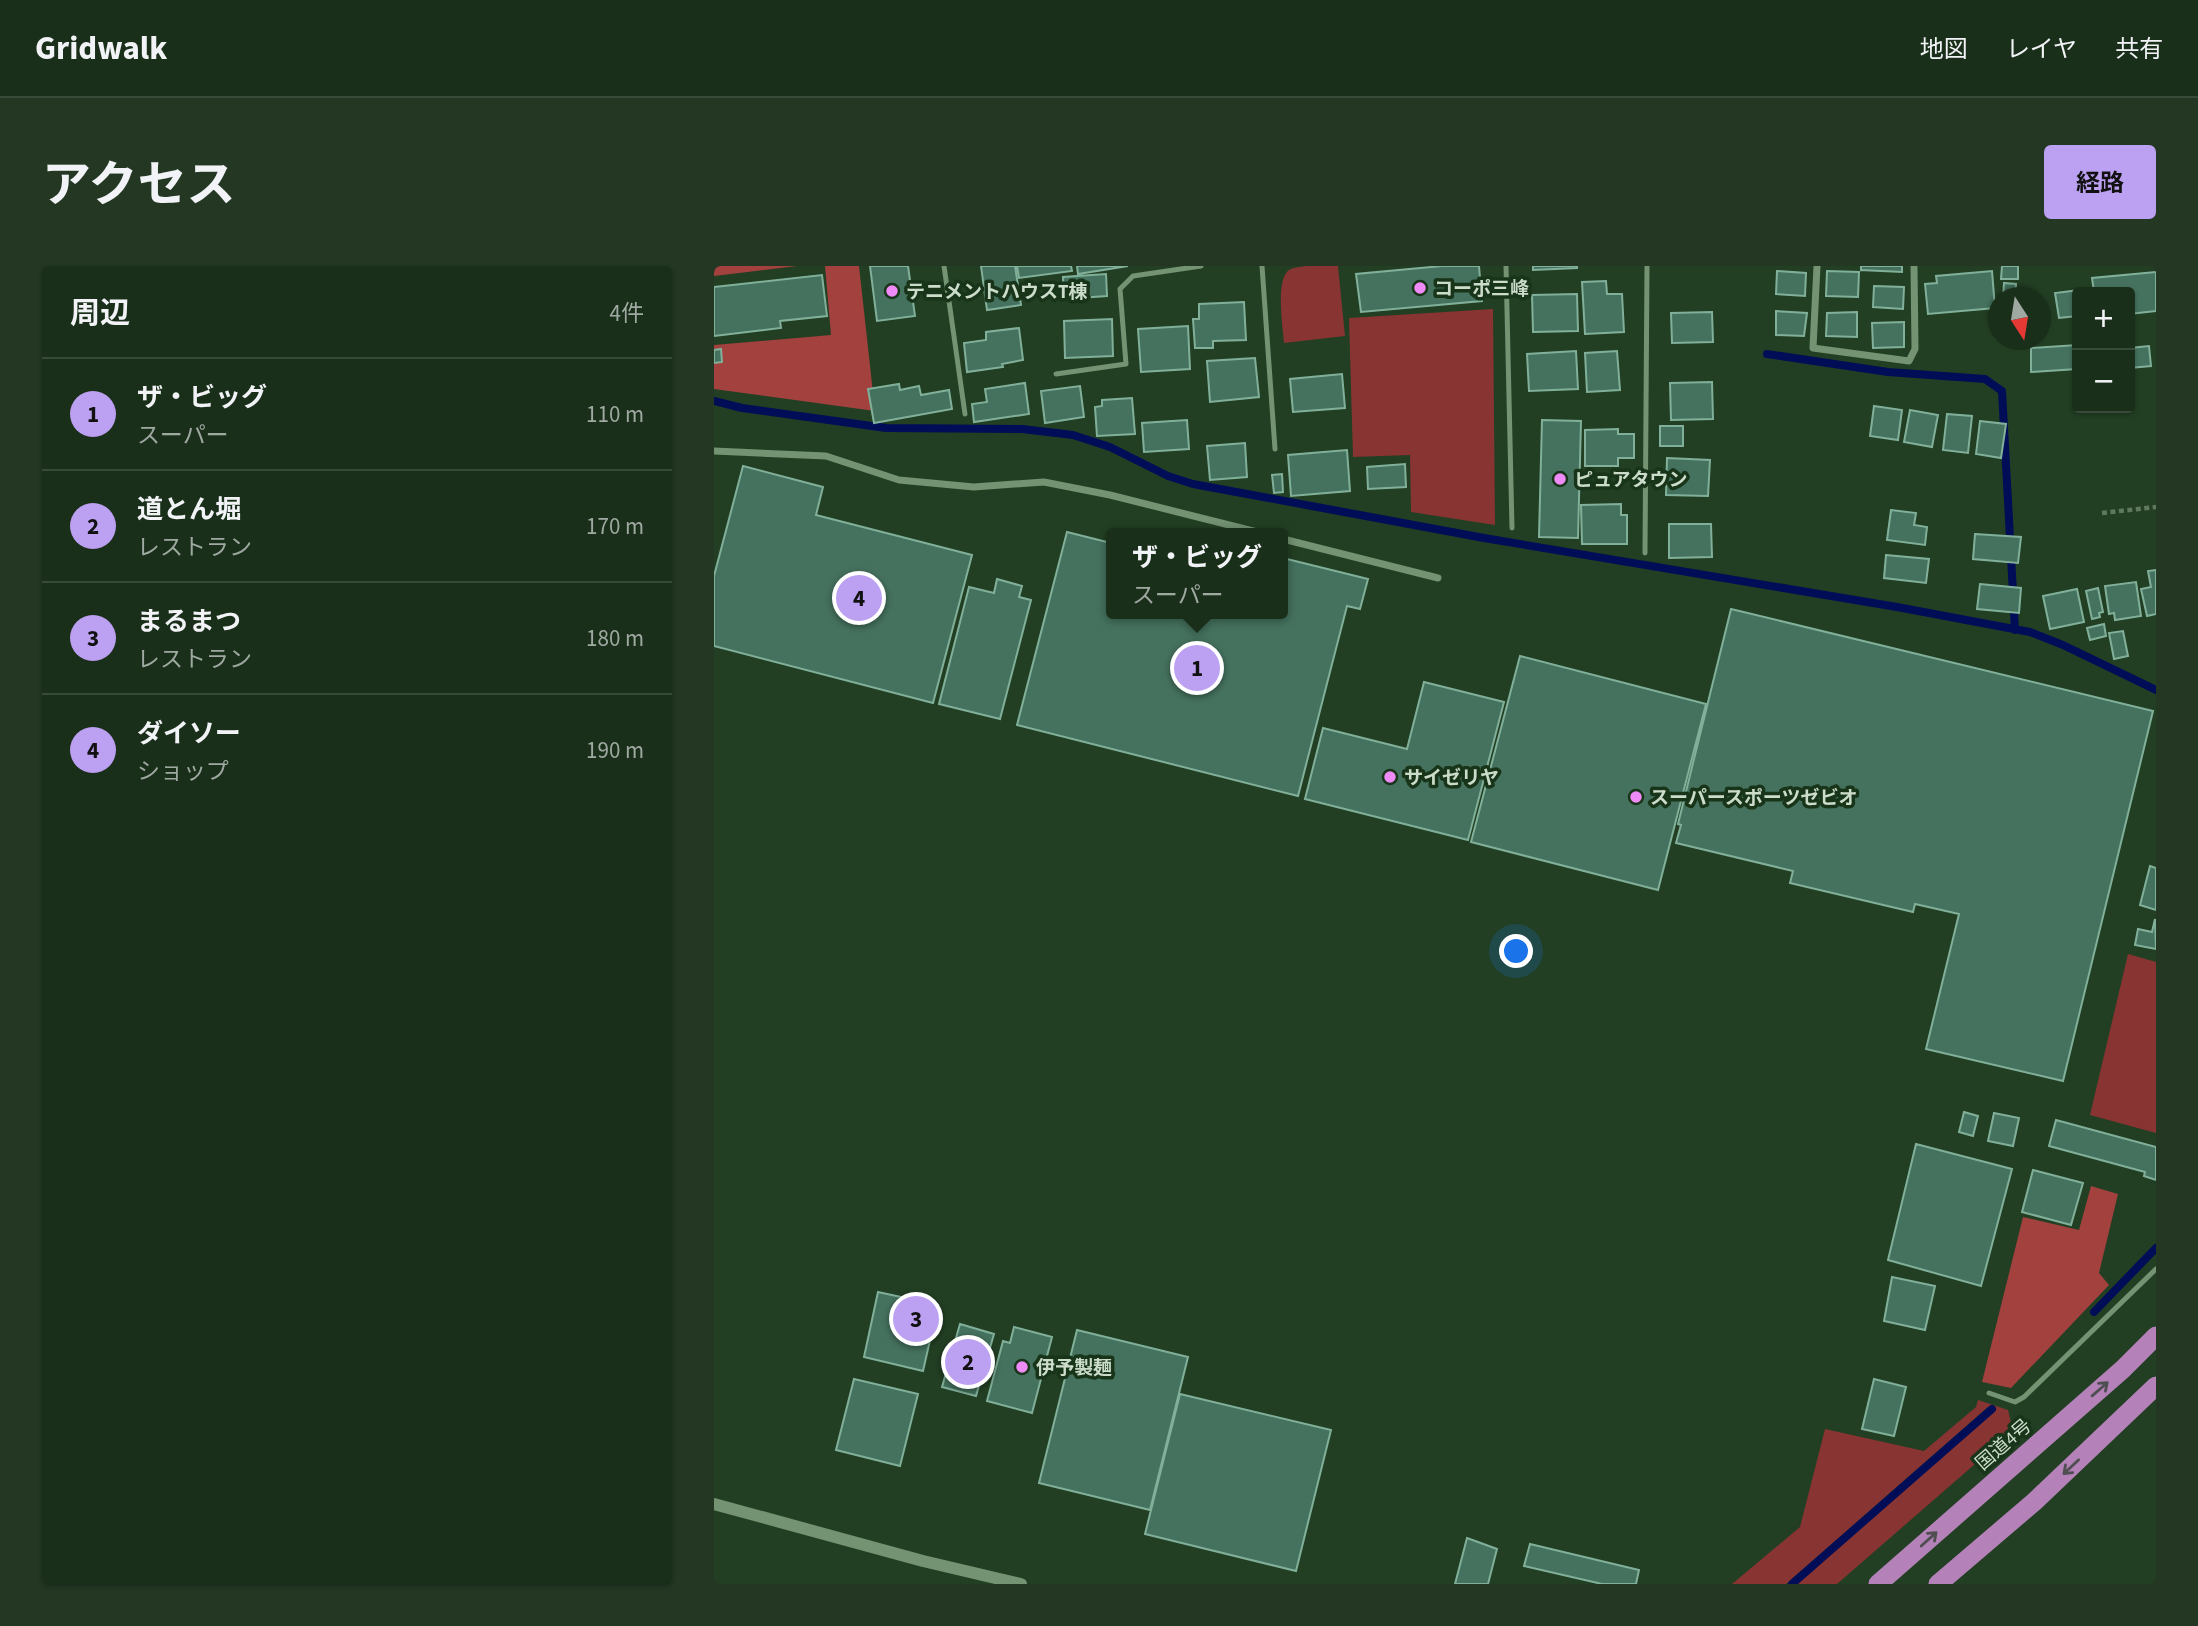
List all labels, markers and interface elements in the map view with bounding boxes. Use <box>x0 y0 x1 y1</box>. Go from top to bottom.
text: Gridwalk <box>35 25 167 72</box>
text: 地図 <box>1920 32 1968 67</box>
text: レイヤ <box>2006 32 2077 67</box>
text: 共有 <box>2115 32 2163 67</box>
button: 経路 <box>2044 145 2156 219</box>
text: アクセス <box>42 151 236 221</box>
place label: コーポ三峰 <box>1434 276 1529 303</box>
place label: テニメントハウスT棟 <box>906 279 1088 306</box>
marker: コーポ三峰 <box>1412 280 1428 296</box>
marker: テニメントハウスT棟 <box>884 283 900 299</box>
north arrow <box>1988 287 2051 350</box>
map controls <box>2072 287 2135 413</box>
button: + <box>2072 287 2135 350</box>
text: 周辺 <box>70 292 130 335</box>
text: 4件 <box>610 297 644 330</box>
button: − <box>2072 350 2135 413</box>
text: ザ・ビッグ <box>137 379 267 416</box>
text: 1 <box>87 398 99 431</box>
text: 110 m <box>586 398 644 431</box>
text: スーパー <box>137 419 229 452</box>
place label: ピュアタウン <box>1574 467 1688 494</box>
marker: ピュアタウン <box>1552 471 1568 487</box>
text: 道とん堀 <box>137 491 241 528</box>
text: 2 <box>87 510 99 543</box>
text: 170 m <box>586 510 644 543</box>
popup <box>1106 528 1288 619</box>
text: レストラン <box>137 531 252 564</box>
text: ザ・ビッグ <box>1132 539 1262 576</box>
pin: 4 <box>836 572 882 624</box>
text: スーパー <box>1132 579 1224 612</box>
text: まるまつ <box>137 603 241 640</box>
text: 3 <box>87 622 99 655</box>
text: 180 m <box>586 622 644 655</box>
pin: 1 <box>1174 642 1220 694</box>
text: レストラン <box>137 643 252 676</box>
text: ダイソー <box>137 715 241 752</box>
text: 4 <box>87 734 99 767</box>
text: 190 m <box>586 734 644 767</box>
text: ショップ <box>137 755 229 788</box>
place label: サイゼリヤ <box>1404 765 1499 792</box>
marker: サイゼリヤ <box>1382 769 1398 785</box>
place label: スーパースポーツゼビオ <box>1650 785 1857 812</box>
marker: スーパースポーツゼビオ <box>1628 789 1644 805</box>
your location <box>1499 934 1533 968</box>
pin: 3 <box>893 1293 939 1345</box>
pin: 2 <box>945 1336 991 1388</box>
place label: 伊予製麺 <box>1036 1355 1112 1382</box>
marker: 伊予製麺 <box>1014 1359 1030 1375</box>
one-way arrow <box>2091 1381 2109 1397</box>
street label: 国道4号 <box>1970 1413 2038 1477</box>
one-way arrow <box>2063 1459 2080 1476</box>
one-way arrow <box>1920 1531 1938 1547</box>

